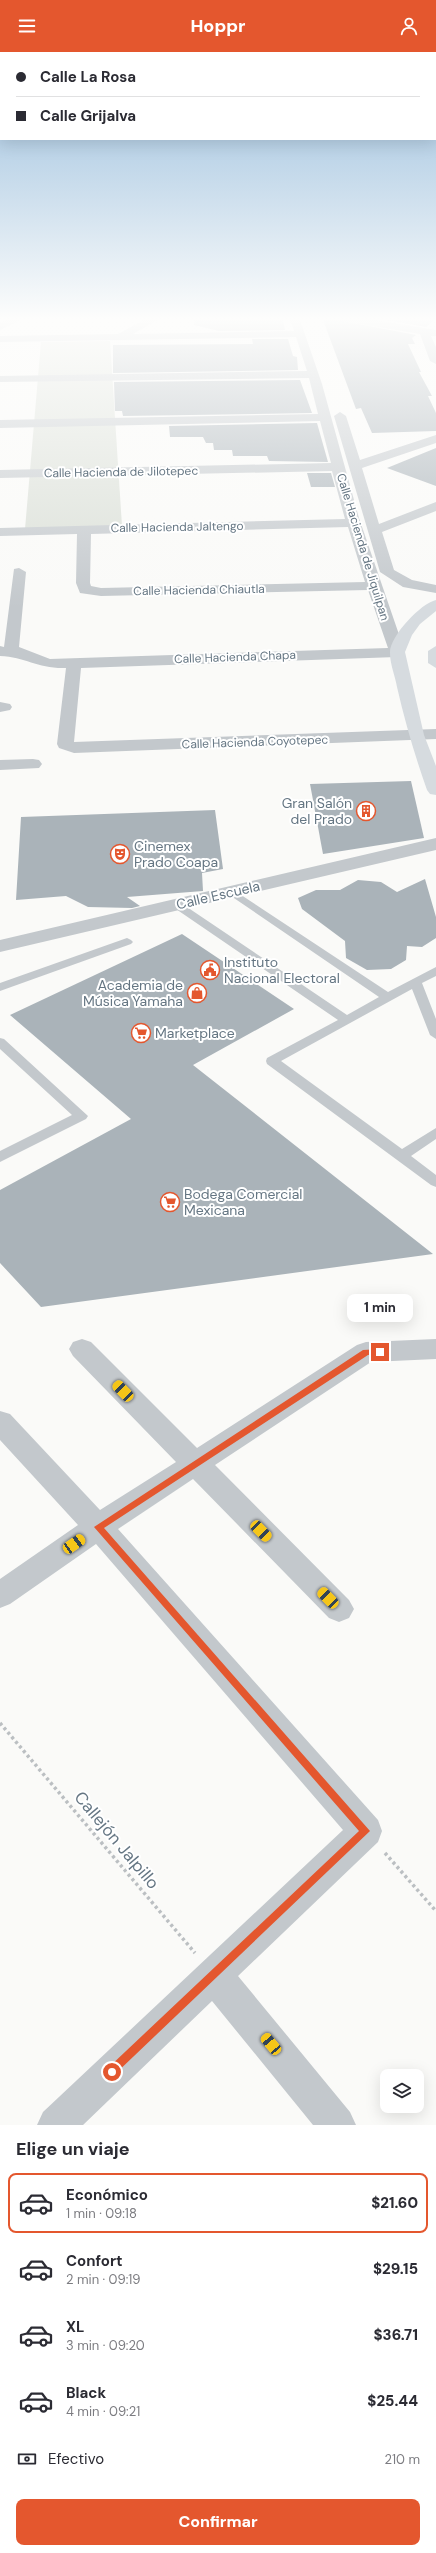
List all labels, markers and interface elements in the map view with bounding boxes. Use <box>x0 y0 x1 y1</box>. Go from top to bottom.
text: Hoppr <box>190 14 246 38</box>
icon: menu <box>16 15 38 37</box>
icon: person <box>398 15 420 37</box>
text: Calle La Rosa <box>40 67 136 87</box>
text: Calle Grijalva <box>40 106 136 126</box>
street label: Calle Hacienda de Jilotepec <box>44 463 198 481</box>
street label: Calle Hacienda de Jiquilpan <box>333 471 393 623</box>
street label: Calle Hacienda Jaltengo <box>110 518 244 536</box>
street label: Calle Hacienda Chiautla <box>133 581 265 599</box>
street label: Calle Hacienda Chapa <box>174 647 296 667</box>
street label: Calle Hacienda Coyotepec <box>181 731 329 753</box>
place label: Gran Salón del Prado <box>282 794 352 828</box>
building icon: Gran Salón del Prado <box>355 800 377 822</box>
place label: Cinemex Prado Coapa <box>134 837 218 871</box>
theatre icon: Cinemex Prado Coapa <box>109 843 131 865</box>
street label: Calle Escuela <box>174 877 262 913</box>
place label: Instituto Nacional Electoral <box>224 953 340 987</box>
public building icon: Instituto Nacional Electoral <box>199 959 221 981</box>
place label: Academia de Música Yamaha <box>83 976 183 1010</box>
shop icon: Academia de Música Yamaha <box>186 982 208 1004</box>
supermarket icon: Marketplace <box>130 1022 152 1044</box>
place label: Marketplace <box>155 1024 235 1042</box>
place label: Bodega Comercial Mexicana <box>184 1185 302 1219</box>
supermarket icon: Bodega Comercial Mexicana <box>159 1191 181 1213</box>
callout: 1 min <box>347 1294 413 1322</box>
text: 1 min <box>364 1299 396 1316</box>
route end <box>371 1343 389 1361</box>
car <box>110 1378 136 1404</box>
car <box>248 1518 274 1544</box>
car <box>61 1532 87 1556</box>
car <box>315 1585 341 1611</box>
street label: Callejón Jalpillo <box>70 1787 164 1893</box>
car <box>259 2031 283 2057</box>
route start <box>103 2063 121 2081</box>
map controls <box>380 2069 424 2113</box>
button: layers <box>380 2069 424 2113</box>
text: Elige un viaje <box>16 2137 130 2161</box>
icon: car <box>18 2185 54 2221</box>
text: Económico <box>66 2185 148 2205</box>
text: $21.60 <box>371 2193 418 2213</box>
text: 1 min · 09:18 <box>66 2205 137 2222</box>
icon: car <box>18 2251 54 2287</box>
text: Confort <box>66 2251 123 2271</box>
text: $29.15 <box>373 2259 418 2279</box>
text: 2 min · 09:19 <box>66 2271 141 2288</box>
icon: car <box>18 2317 54 2353</box>
text: XL <box>66 2317 84 2337</box>
text: $36.71 <box>374 2325 418 2345</box>
text: 3 min · 09:20 <box>66 2337 145 2354</box>
icon: car <box>18 2383 54 2419</box>
text: Black <box>66 2383 106 2403</box>
text: $25.44 <box>367 2391 418 2411</box>
text: 4 min · 09:21 <box>66 2403 140 2420</box>
icon: cash <box>16 2448 38 2470</box>
text: Efectivo <box>48 2449 104 2469</box>
text: 210 m <box>385 2451 420 2468</box>
button: Confirmar <box>16 2499 420 2545</box>

